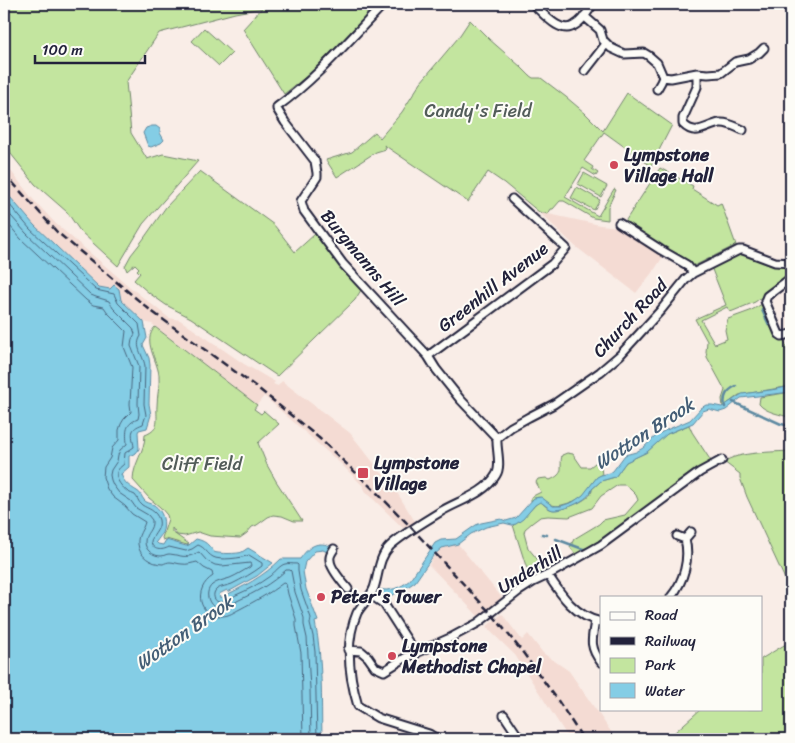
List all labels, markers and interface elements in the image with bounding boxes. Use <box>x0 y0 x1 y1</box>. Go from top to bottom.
scale bar <box>35 32 145 64</box>
text: 100 m <box>42 37 83 63</box>
park label: Candy's Field <box>424 95 533 127</box>
place label: Lympstone Village Hall <box>624 139 714 192</box>
marker: Lympstone Village Hall <box>608 159 620 171</box>
street label: Burgmanns Hill <box>312 202 414 315</box>
street label: Greenhill Avenue <box>431 233 556 341</box>
street label: Church Road <box>584 270 677 365</box>
water label: Wotton Brook <box>588 388 702 478</box>
place label: Lympstone Village <box>374 447 460 500</box>
park label: Cliff Field <box>162 448 244 480</box>
marker: Lympstone Village <box>356 466 370 480</box>
street label: Underhill <box>491 537 570 603</box>
place label: Peter's Tower <box>331 581 442 613</box>
water label: Wotton Brook <box>128 586 241 679</box>
marker: Peter's Tower <box>315 591 327 603</box>
legend <box>600 596 762 710</box>
text: Road <box>645 602 678 628</box>
text: Railway <box>645 628 696 654</box>
place label: Lympstone Methodist Chapel <box>401 630 542 683</box>
marker: Lympstone Methodist Chapel <box>386 650 398 662</box>
text: Park <box>645 652 676 678</box>
text: Water <box>645 678 685 704</box>

